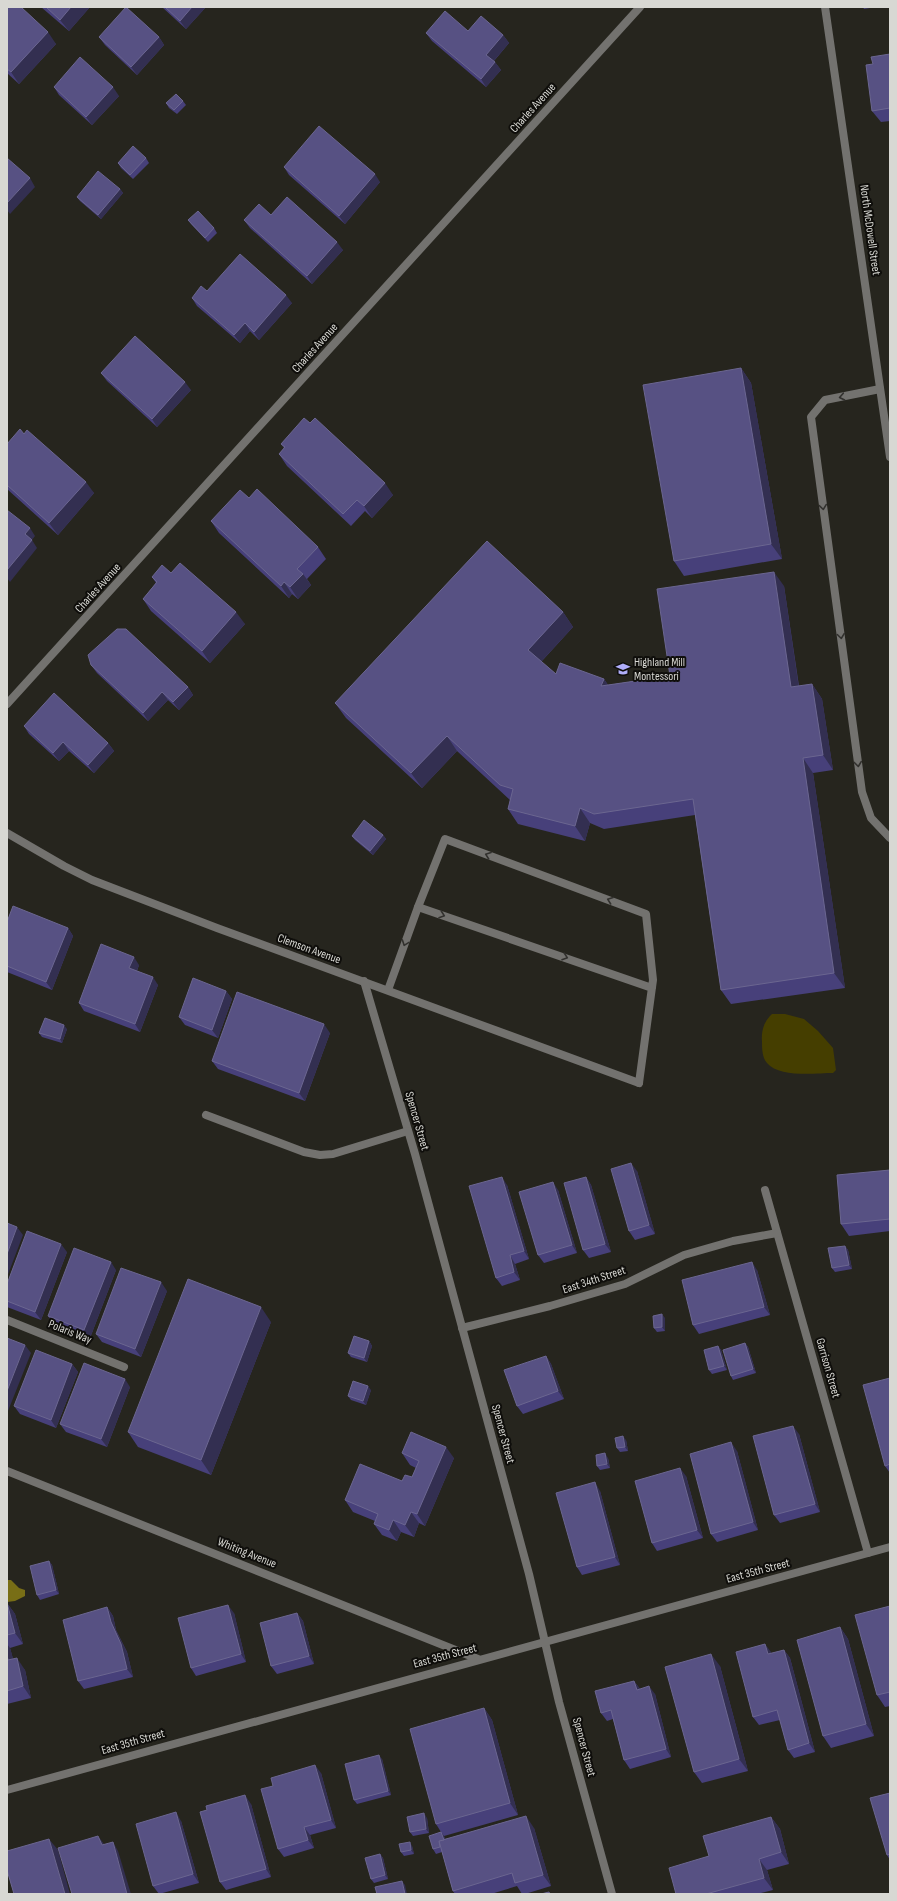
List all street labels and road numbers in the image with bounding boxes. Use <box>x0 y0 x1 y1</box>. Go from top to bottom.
street label: Charles Avenue <box>507 80 559 136</box>
street label: North McDowell Street <box>856 184 884 277</box>
street label: Charles Avenue <box>289 320 341 376</box>
street label: Charles Avenue <box>72 560 124 616</box>
street label: Clemson Avenue <box>275 931 343 967</box>
street label: Spencer Street <box>401 1090 433 1152</box>
street label: East 34th Street <box>561 1263 628 1297</box>
street label: Polaris Way <box>46 1317 94 1348</box>
street label: Garrison Street <box>812 1336 844 1400</box>
street label: Spencer Street <box>488 1403 518 1465</box>
street label: Whiting Avenue <box>215 1534 279 1572</box>
street label: East 35th Street <box>725 1555 792 1587</box>
street label: East 35th Street <box>412 1640 479 1672</box>
street label: Spencer Street <box>569 1716 599 1778</box>
street label: East 35th Street <box>100 1726 167 1758</box>

